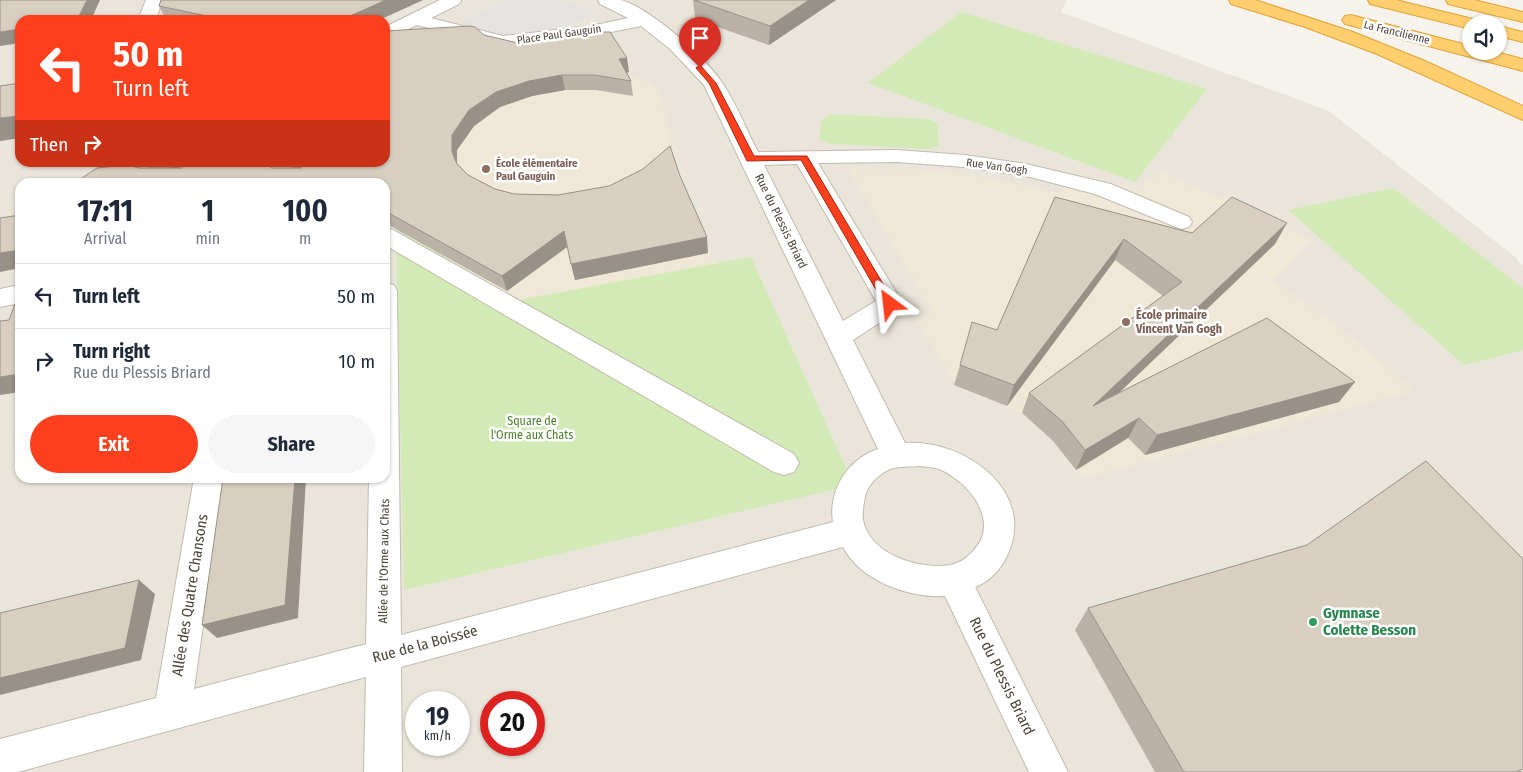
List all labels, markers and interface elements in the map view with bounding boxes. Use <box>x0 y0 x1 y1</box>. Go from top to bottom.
map controls <box>1462 15 1507 60</box>
button: sound <box>1462 15 1507 60</box>
pin <box>679 17 721 68</box>
street label: La Francilienne <box>1363 18 1431 47</box>
street label: Place Paul Gauguin <box>516 22 602 47</box>
icon: arrive <box>686 24 714 52</box>
text: 50 m <box>113 33 183 75</box>
icon: left <box>30 35 95 100</box>
text: Turn left <box>113 75 189 102</box>
icon: right <box>78 130 106 158</box>
text: Then <box>30 133 68 156</box>
place label: École élémentaire Paul Gauguin <box>496 156 578 183</box>
street label: Rue Van Gogh <box>965 156 1028 177</box>
marker: École élémentaire Paul Gauguin <box>480 163 492 175</box>
street label: Rue du Plessis Briard <box>752 171 810 271</box>
text: 17:11 <box>77 193 133 229</box>
text: 1 <box>201 193 214 229</box>
text: 100 <box>282 193 328 229</box>
text: Arrival <box>84 229 126 248</box>
text: min <box>195 229 220 248</box>
text: m <box>299 229 311 248</box>
position arrow <box>863 277 915 329</box>
icon: left <box>30 282 58 310</box>
text: Turn left <box>73 285 140 308</box>
text: 50 m <box>337 285 375 308</box>
place label: École primaire Vincent Van Gogh <box>1135 306 1222 336</box>
marker: École primaire Vincent Van Gogh <box>1120 316 1132 328</box>
text: Turn right <box>73 340 150 363</box>
icon: right <box>30 347 58 375</box>
text: 10 m <box>339 350 375 373</box>
text: Rue du Plessis Briard <box>73 363 211 382</box>
park label: Square de l'Orme aux Chats <box>491 414 573 442</box>
button: Exit <box>30 415 198 473</box>
button: Share <box>208 415 375 473</box>
street label: Allée de l'Orme aux Chats <box>376 498 392 624</box>
street label: Allée des Quatre Chansons <box>168 513 212 677</box>
place label: Gymnase Colette Besson <box>1323 604 1416 639</box>
street label: Rue du Plessis Briard <box>966 614 1038 738</box>
marker: Gymnase Colette Besson <box>1307 616 1319 628</box>
street label: Rue de la Boissée <box>370 621 480 667</box>
speed limit sign: 20 <box>480 691 545 756</box>
text: 19 <box>426 702 449 732</box>
text: km/h <box>424 729 451 743</box>

